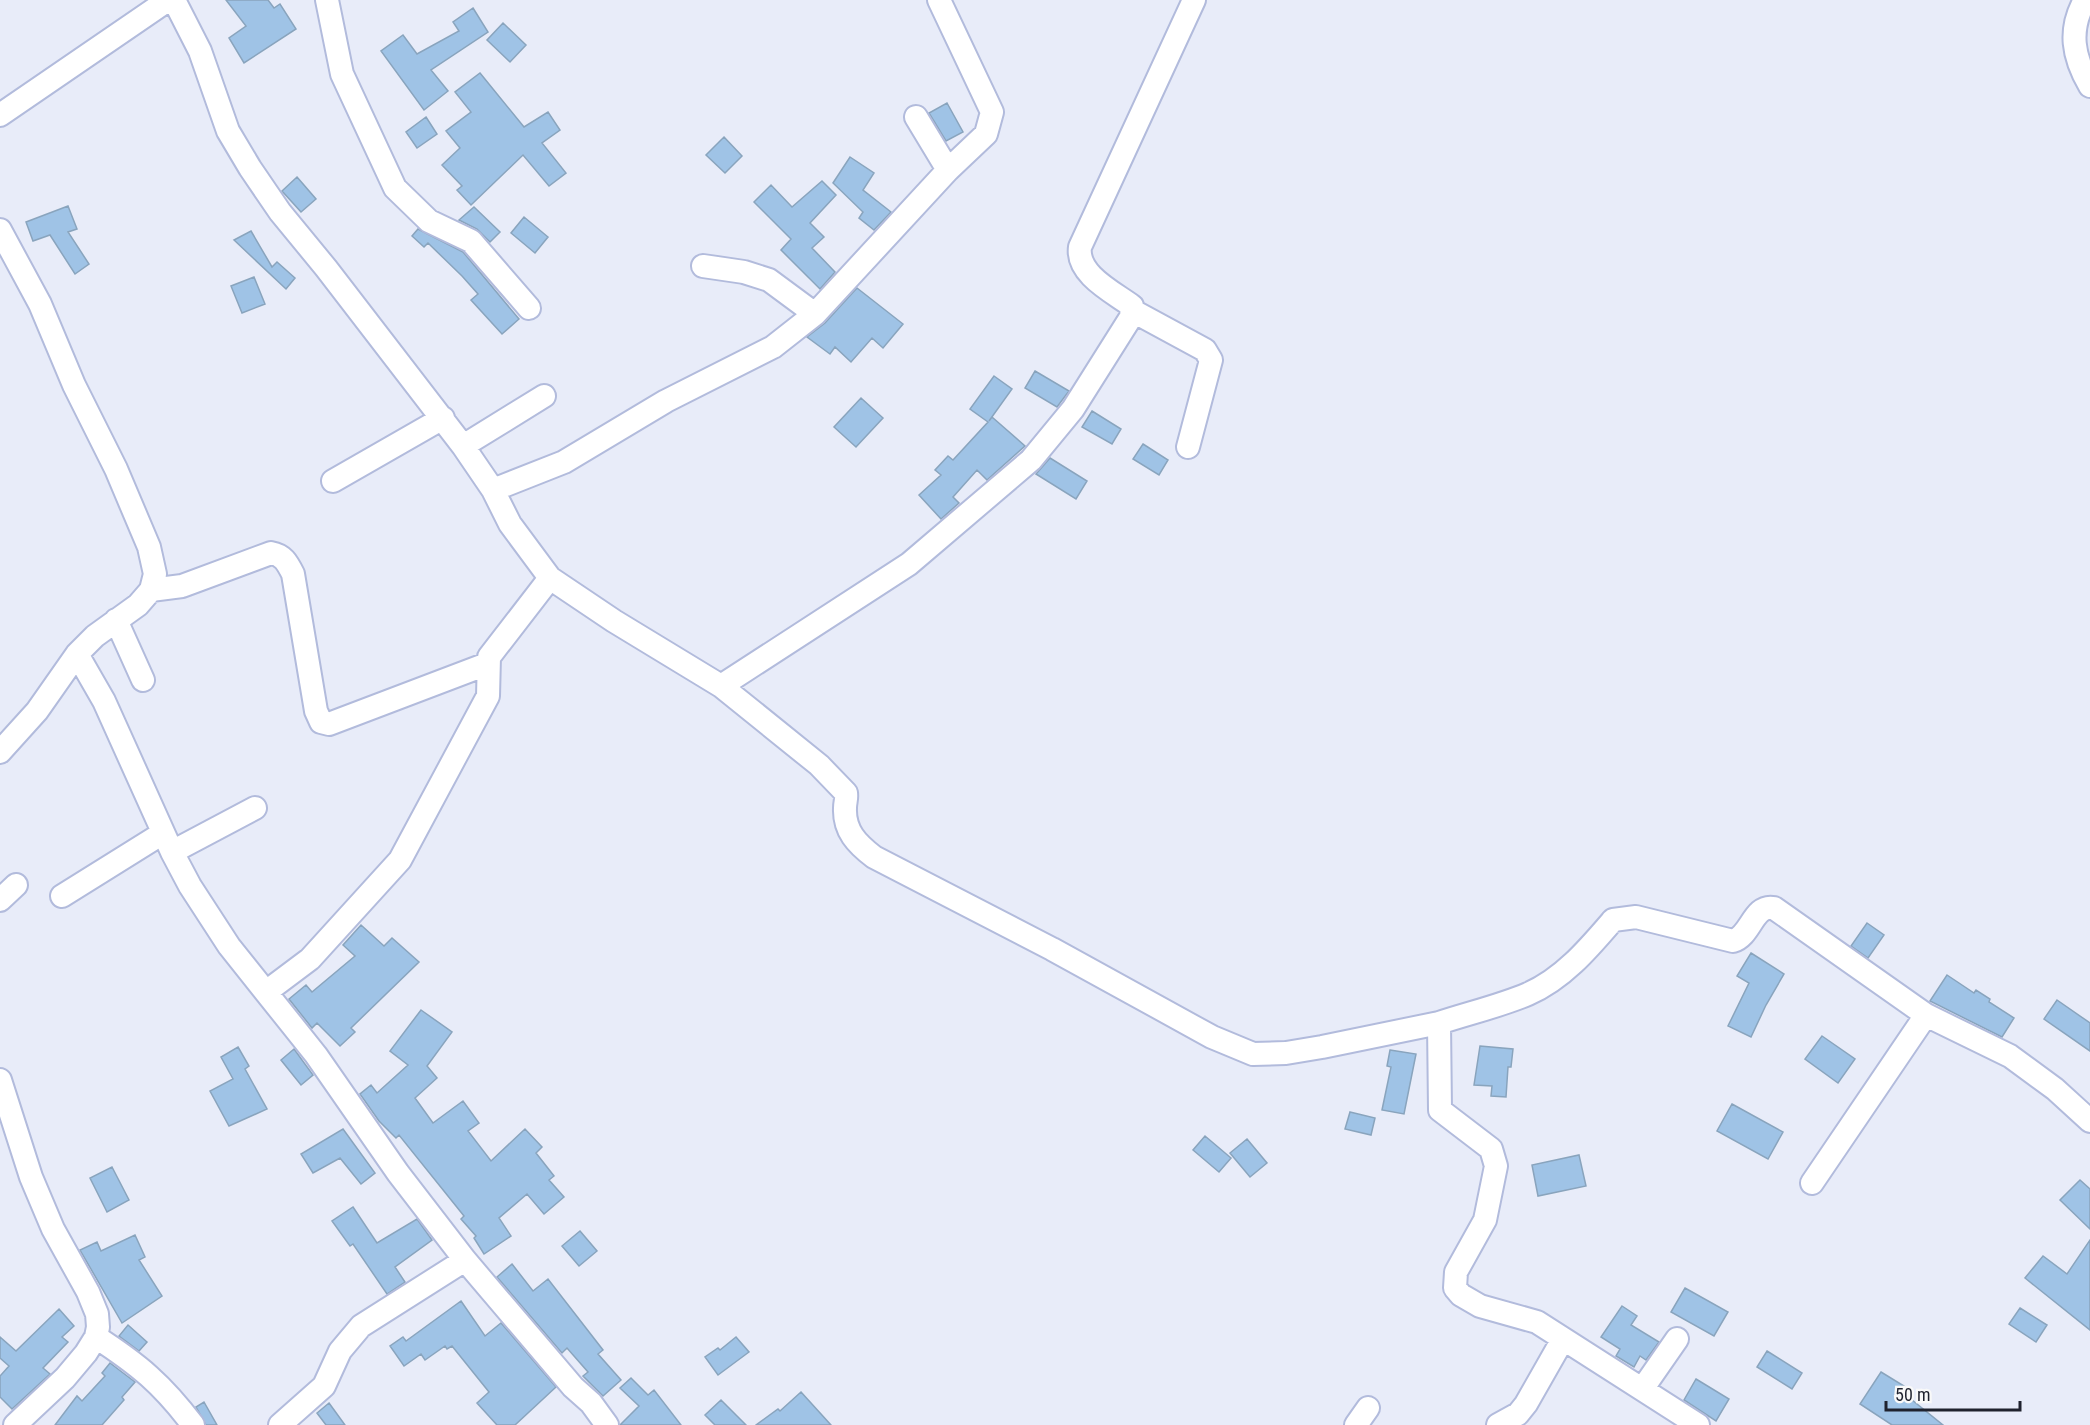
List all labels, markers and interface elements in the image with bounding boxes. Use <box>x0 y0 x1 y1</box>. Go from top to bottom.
scale bar <box>1886 1374 2020 1412</box>
text: 50 m <box>1895 1384 1930 1405</box>

